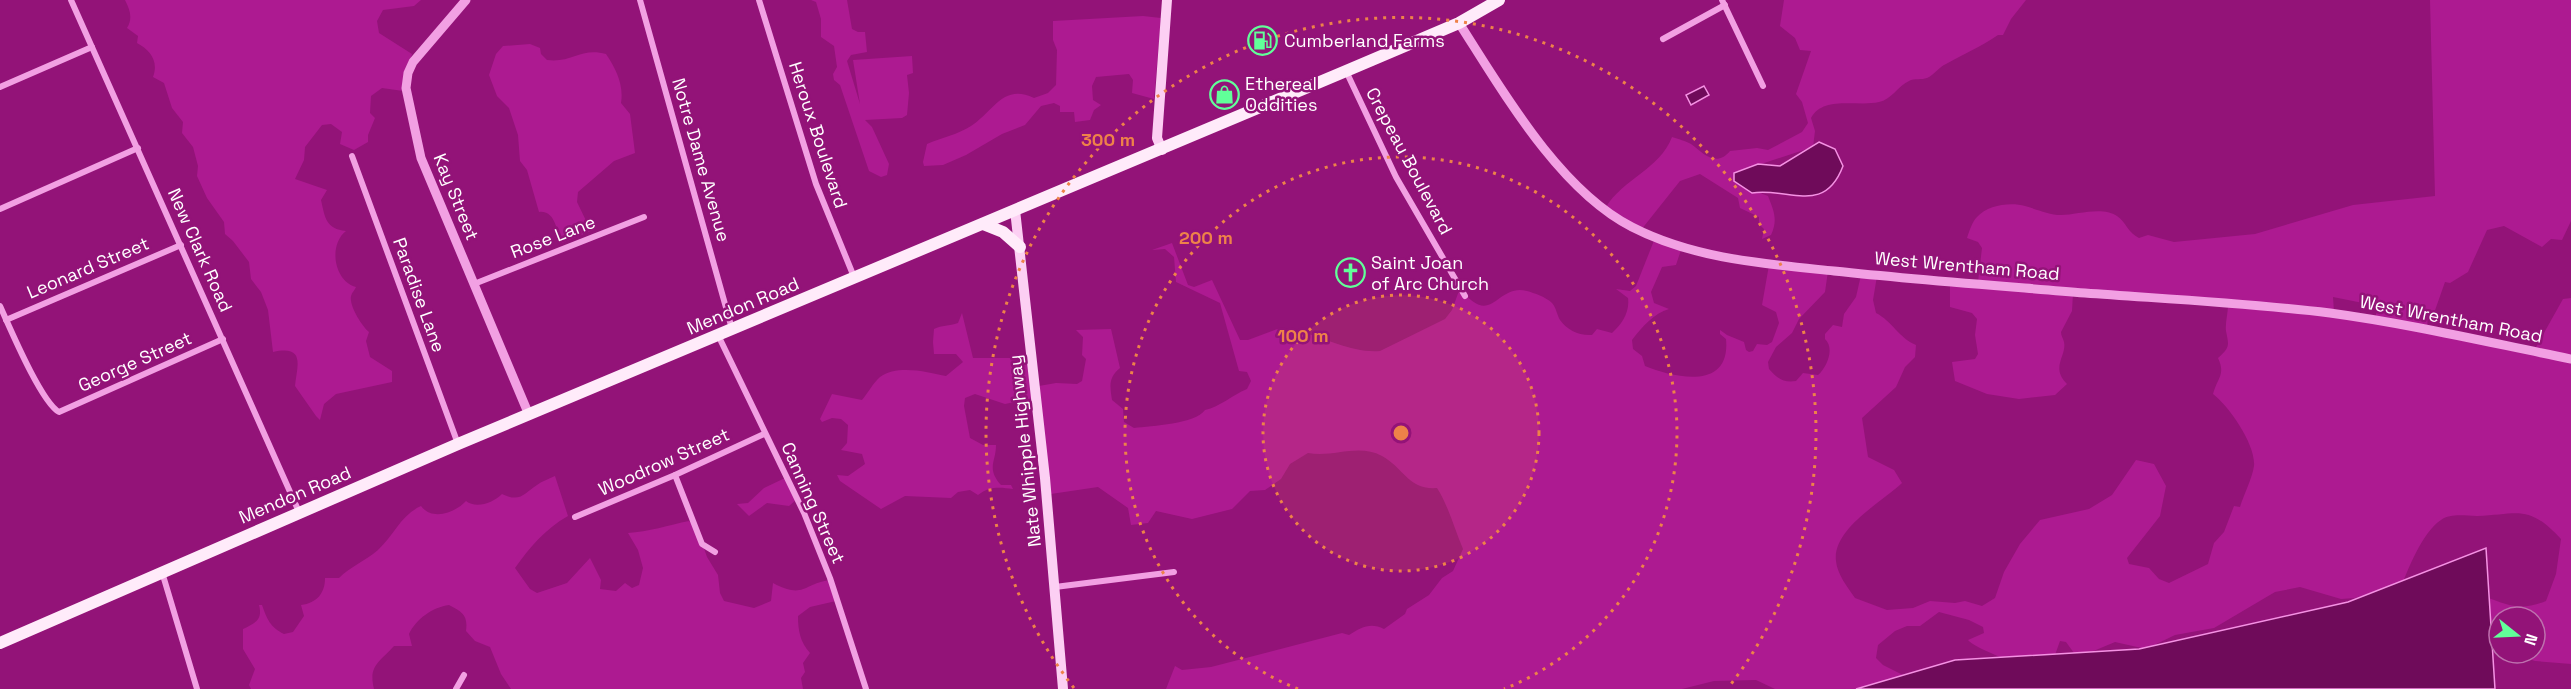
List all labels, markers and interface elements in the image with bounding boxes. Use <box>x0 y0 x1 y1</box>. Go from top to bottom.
fuel station icon: Cumberland Farms <box>1247 25 1279 57</box>
place label: Cumberland Farms <box>1284 29 1445 52</box>
street label: Heroux Boulevard <box>784 59 853 211</box>
place label: Ethereal Oddities <box>1245 72 1317 116</box>
street label: Notre Dame Avenue <box>667 75 736 244</box>
shop icon: Ethereal Oddities <box>1208 78 1240 110</box>
street label: Crepeau Boulevard <box>1361 83 1458 238</box>
text: 300 m <box>1081 128 1135 151</box>
street label: Kay Street <box>429 150 484 244</box>
street label: New Clark Road <box>163 184 238 315</box>
street label: Rose Lane <box>507 210 599 263</box>
text: 200 m <box>1179 226 1233 249</box>
street label: Leonard Street <box>23 231 152 304</box>
street label: Paradise Lane <box>388 234 451 355</box>
street label: West Wrentham Road <box>1874 246 2061 285</box>
place label: Saint Joan of Arc Church <box>1371 251 1489 295</box>
church icon: Saint Joan of Arc Church <box>1334 257 1366 289</box>
street label: Mendon Road <box>683 272 802 340</box>
street label: West Wrentham Road <box>2358 289 2544 348</box>
text: 100 m <box>1277 324 1329 347</box>
street label: George Street <box>74 326 195 397</box>
street label: Nate Whipple Highway <box>1003 354 1046 548</box>
street label: Woodrow Street <box>595 422 733 501</box>
centre of rings <box>1391 423 1411 443</box>
street label: Canning Street <box>776 438 851 567</box>
street label: Mendon Road <box>235 461 354 529</box>
north arrow <box>2487 605 2547 665</box>
text: N <box>2519 631 2542 648</box>

